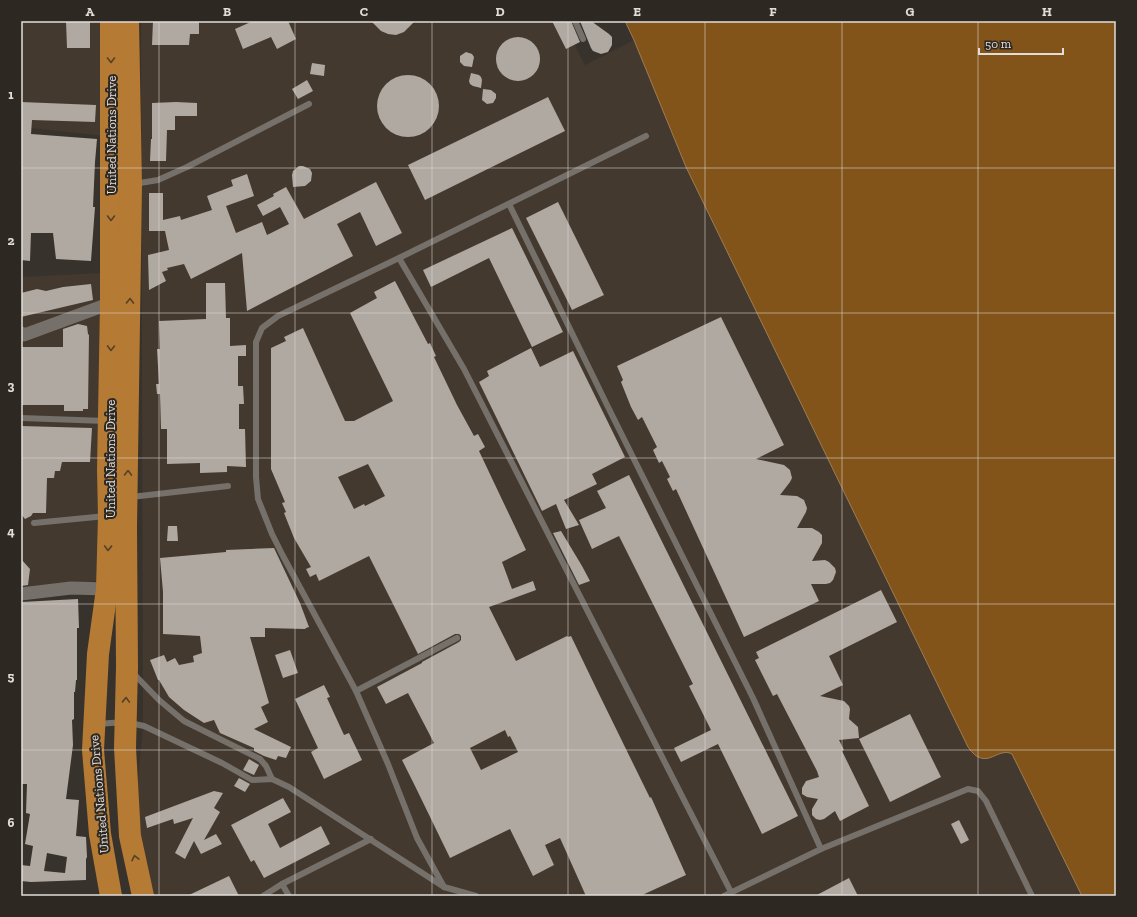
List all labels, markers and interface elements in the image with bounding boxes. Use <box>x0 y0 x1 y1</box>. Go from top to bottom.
text: A <box>86 4 95 19</box>
text: B <box>223 4 231 19</box>
text: C <box>360 4 368 19</box>
text: D <box>495 4 505 19</box>
text: E <box>633 4 641 19</box>
text: F <box>769 4 777 19</box>
text: G <box>906 4 915 19</box>
text: H <box>1042 4 1052 19</box>
scale bar <box>979 30 1063 56</box>
text: 50 m <box>985 37 1012 51</box>
one-way arrow <box>107 57 115 63</box>
street label: United Nations Drive <box>104 76 119 194</box>
text: 1 <box>8 87 14 102</box>
one-way arrow <box>107 215 115 221</box>
text: 2 <box>8 233 15 248</box>
one-way arrow <box>125 298 134 304</box>
one-way arrow <box>107 345 115 351</box>
text: 3 <box>8 378 15 393</box>
street label: United Nations Drive <box>103 400 118 518</box>
one-way arrow <box>124 470 132 476</box>
text: 4 <box>7 524 15 539</box>
one-way arrow <box>104 545 112 551</box>
text: 5 <box>8 669 15 684</box>
one-way arrow <box>122 697 130 703</box>
street label: United Nations Drive <box>86 734 112 854</box>
text: 6 <box>8 815 15 830</box>
one-way arrow <box>131 855 139 861</box>

